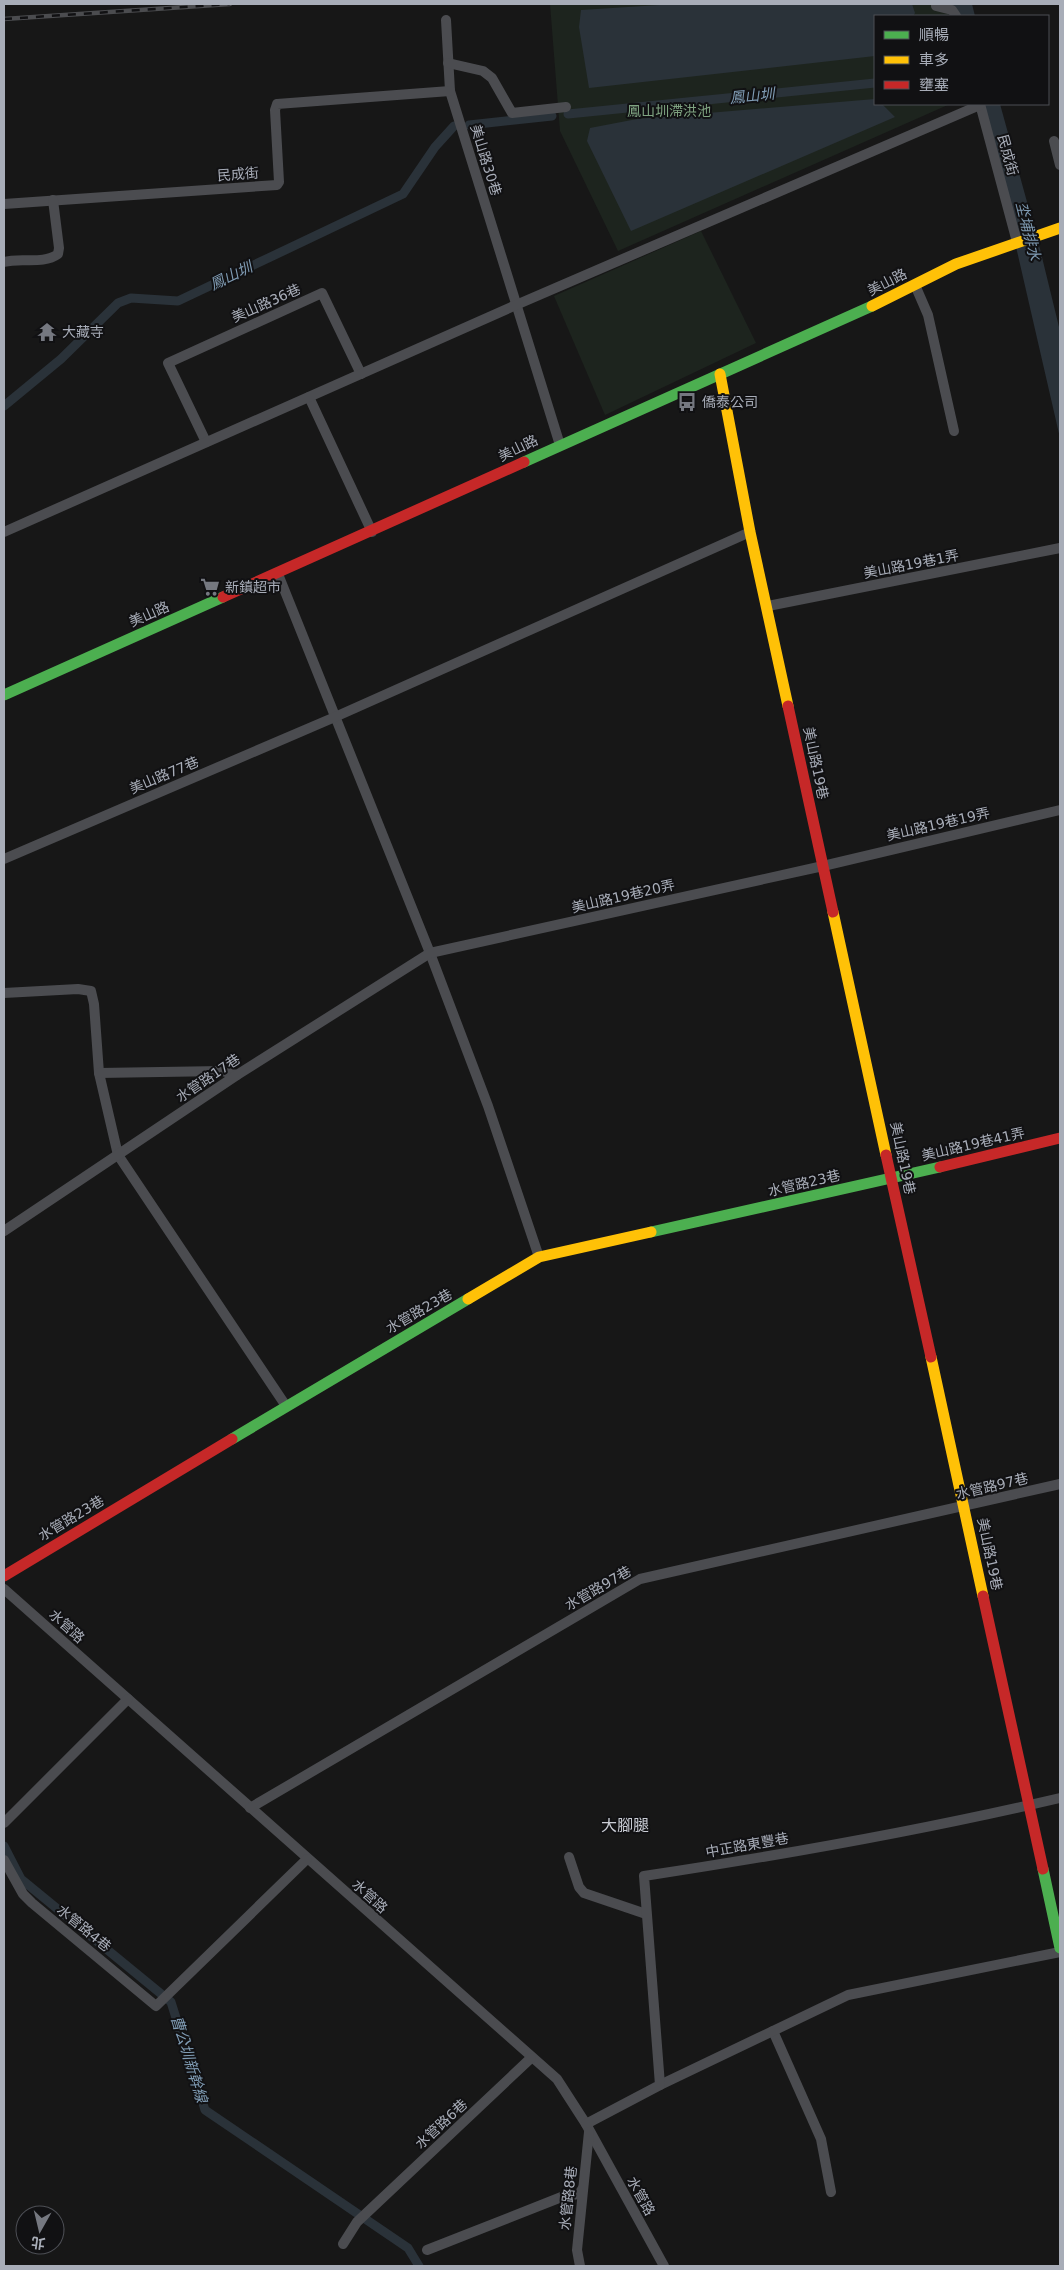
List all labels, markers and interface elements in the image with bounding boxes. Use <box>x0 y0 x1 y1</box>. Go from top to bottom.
legend <box>874 15 1049 105</box>
text: 順暢 <box>919 26 949 44</box>
text: 車多 <box>919 51 949 69</box>
text: 壅塞 <box>919 76 949 94</box>
water label: 鳳山圳 <box>729 84 777 107</box>
park label: 鳳山圳滯洪池 <box>627 103 711 119</box>
street label: 美山路30巷 <box>468 122 504 198</box>
street label: 民成街 <box>995 133 1021 177</box>
street label: 民成街 <box>216 165 260 183</box>
water label: 坔埔排水 <box>1012 200 1044 263</box>
water label: 鳳山圳 <box>207 257 257 294</box>
street label: 美山路 <box>865 265 909 299</box>
street label: 美山路36巷 <box>229 281 303 325</box>
temple icon: 大藏寺 <box>36 321 58 343</box>
place label: 大藏寺 <box>62 324 104 340</box>
bus stop icon: 僑泰公司 <box>676 391 698 413</box>
place label: 僑泰公司 <box>702 394 758 410</box>
street label: 美山路 <box>496 432 540 464</box>
street label: 美山路19巷1弄 <box>862 547 960 581</box>
supermarket icon: 新鎮超市 <box>199 576 221 598</box>
place label: 新鎮超市 <box>225 579 281 595</box>
street label: 美山路 <box>127 598 171 630</box>
street label: 美山路19巷 <box>800 725 832 801</box>
street label: 美山路77巷 <box>127 753 201 797</box>
street label: 美山路19巷19弄 <box>885 804 991 844</box>
street label: 美山路19巷20弄 <box>570 876 676 916</box>
street label: 水管路17巷 <box>173 1051 243 1105</box>
street label: 美山路19巷 <box>887 1120 919 1196</box>
street label: 美山路19巷41弄 <box>920 1124 1026 1164</box>
street label: 水管路23巷 <box>766 1167 842 1199</box>
street label: 水管路23巷 <box>383 1286 455 1336</box>
street label: 水管路97巷 <box>954 1470 1030 1502</box>
street label: 水管路23巷 <box>35 1492 107 1544</box>
street label: 美山路19巷 <box>974 1516 1006 1592</box>
street label: 水管路97巷 <box>562 1563 634 1613</box>
street label: 水管路 <box>46 1606 88 1646</box>
district label: 大腳腿 <box>601 1816 649 1835</box>
street label: 中正路東豐巷 <box>704 1830 790 1860</box>
street label: 水管路 <box>349 1876 391 1916</box>
street label: 水管路4巷 <box>54 1901 114 1955</box>
water label: 曹公圳新幹線 <box>167 2013 211 2107</box>
street label: 水管路6巷 <box>412 2096 470 2152</box>
street label: 水管路8巷 <box>557 2165 579 2231</box>
street label: 水管路 <box>624 2174 658 2218</box>
north arrow <box>15 2205 65 2255</box>
text: 北 <box>30 2234 46 2252</box>

